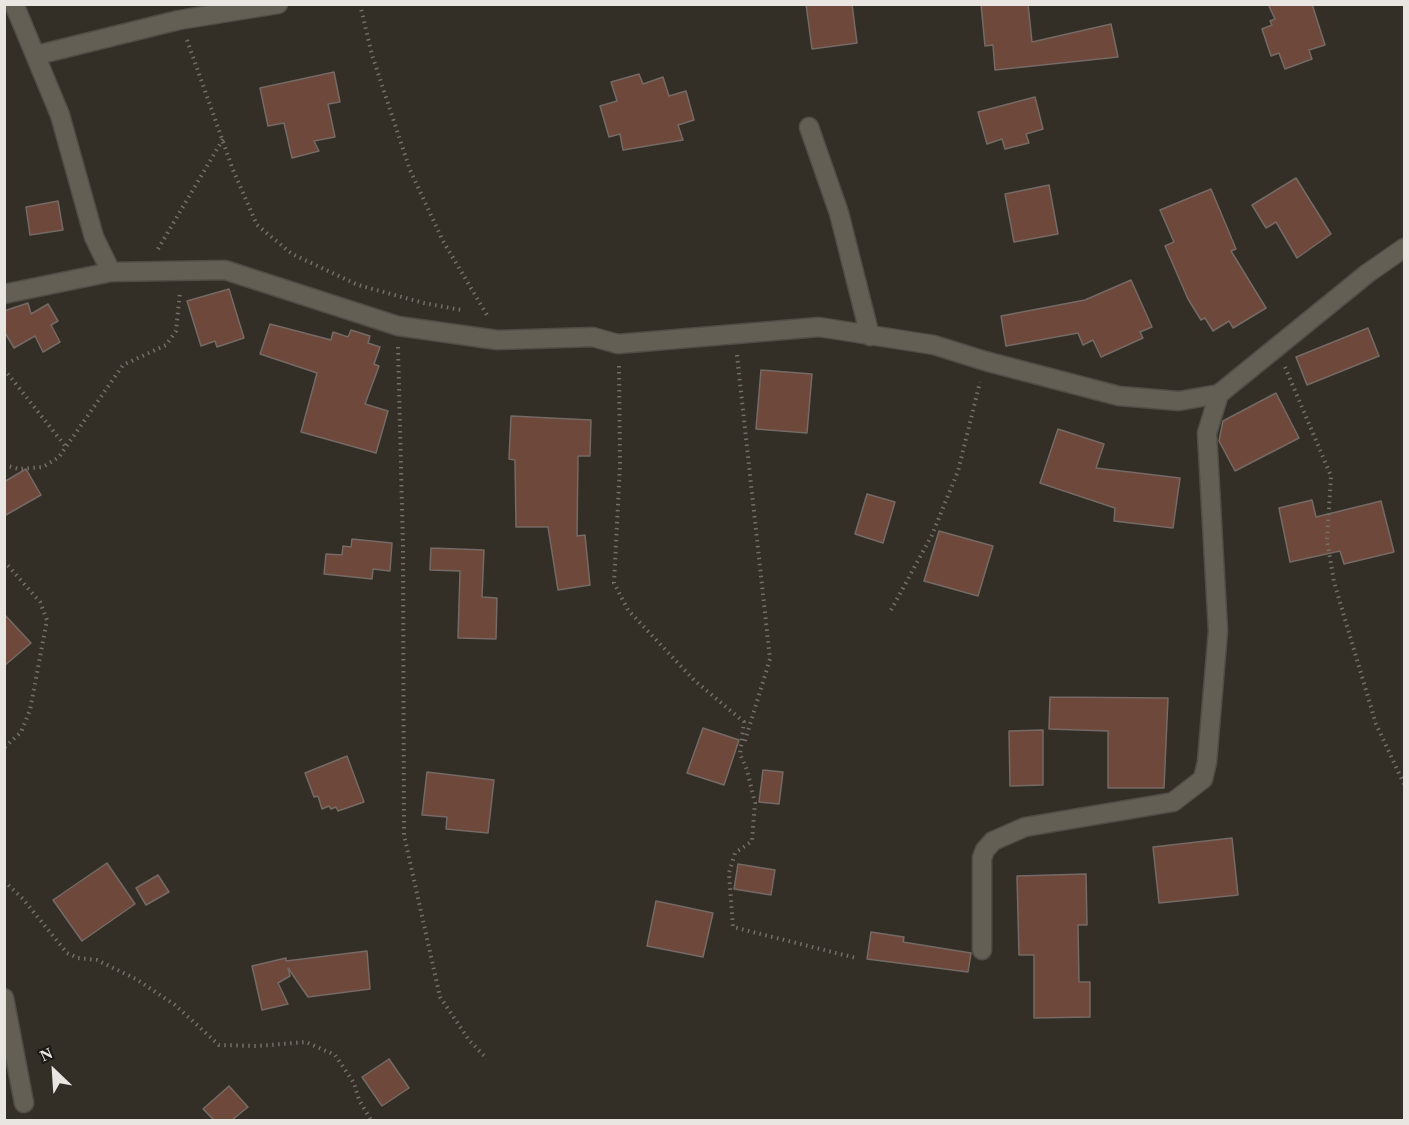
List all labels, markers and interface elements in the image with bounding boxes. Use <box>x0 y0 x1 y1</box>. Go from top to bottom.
north arrow <box>24 1041 84 1101</box>
text: N <box>37 1044 55 1064</box>

